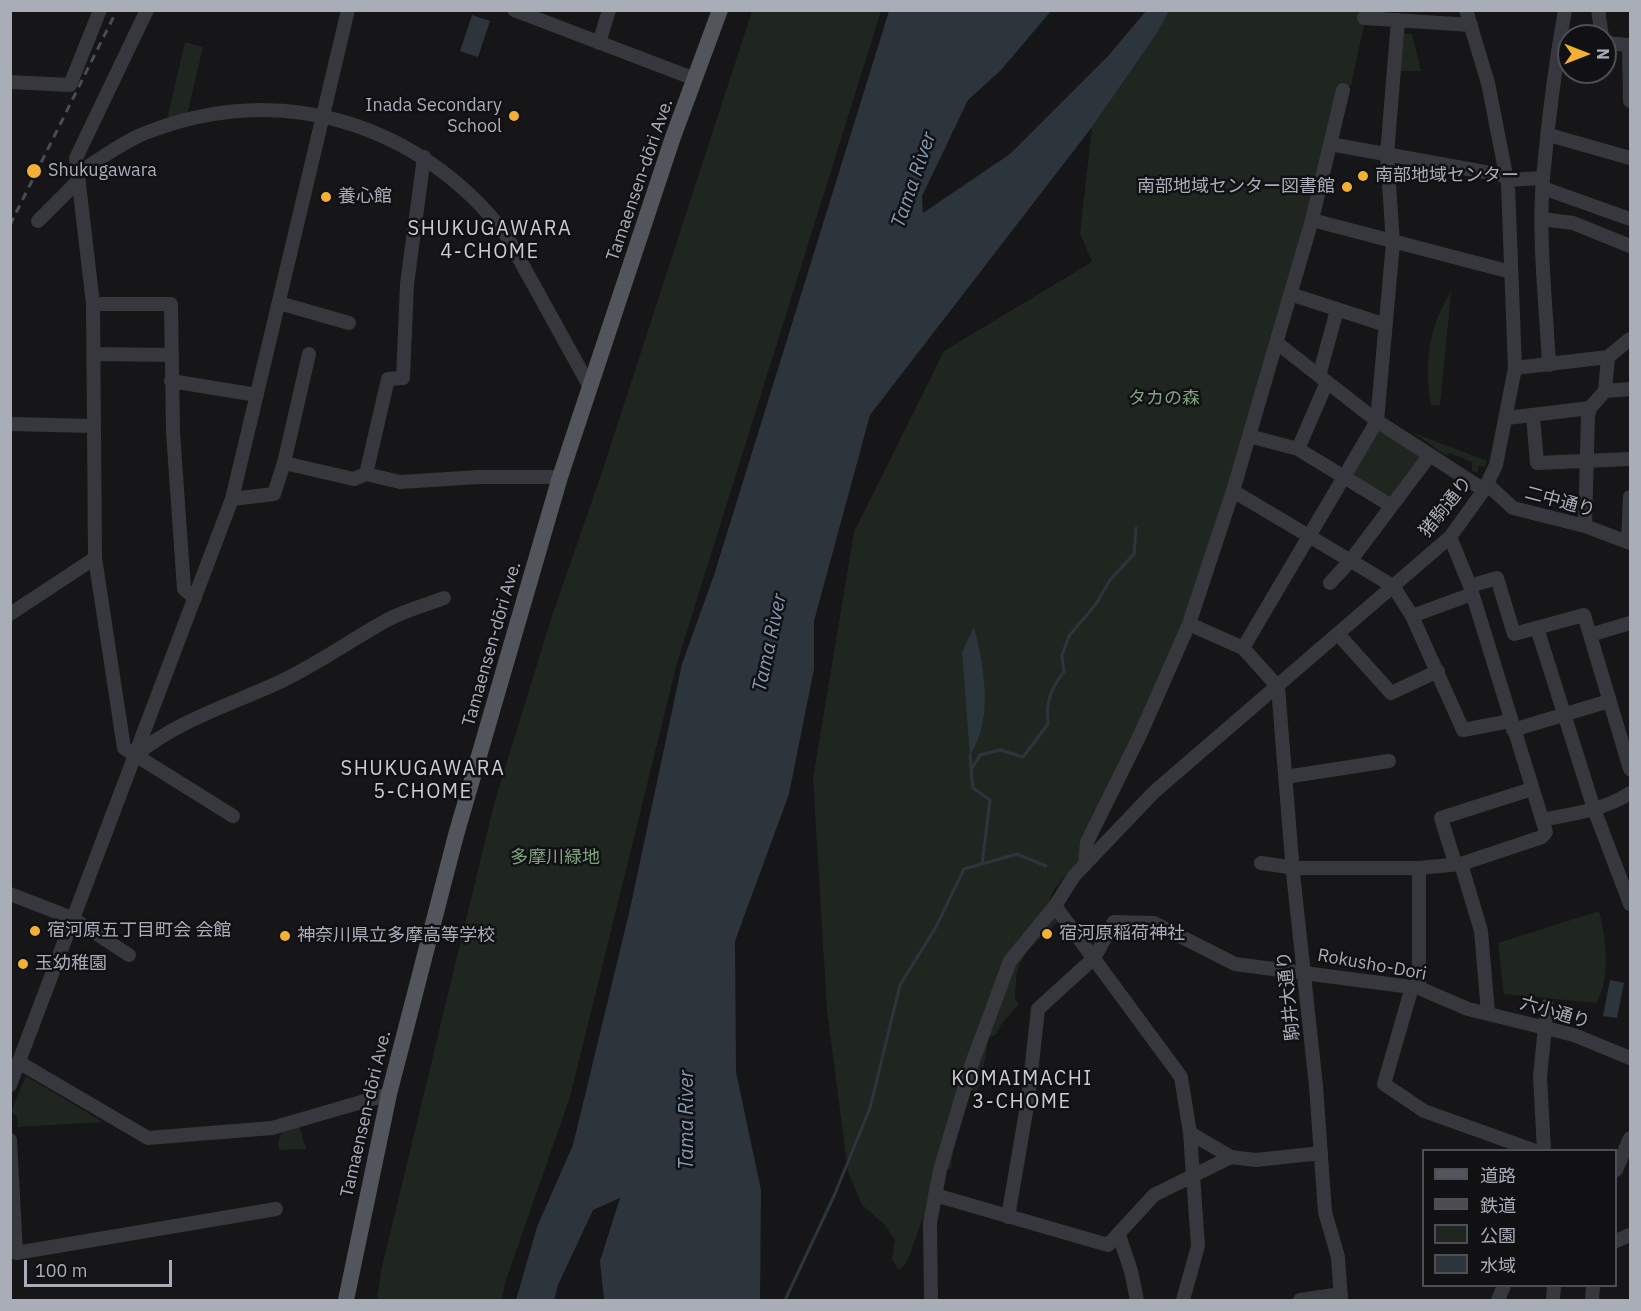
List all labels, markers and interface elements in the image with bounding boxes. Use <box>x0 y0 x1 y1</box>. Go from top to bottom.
north arrow <box>1557 24 1617 84</box>
text: N <box>1593 48 1613 60</box>
place label: Inada Secondary School <box>365 95 502 138</box>
street label: Tamaensen-dōri Ave. <box>602 96 678 264</box>
marker: Inada Secondary School <box>507 109 521 123</box>
water label: Tama River <box>886 129 942 231</box>
place label: Shukugawara <box>48 160 157 182</box>
marker: Shukugawara <box>25 162 43 180</box>
place label: 南部地域センター <box>1375 165 1519 187</box>
marker: 南部地域センター <box>1356 169 1370 183</box>
place label: 南部地域センター図書館 <box>1137 176 1335 198</box>
marker: 南部地域センター図書館 <box>1340 180 1354 194</box>
place label: 養心館 <box>338 186 392 208</box>
marker: 養心館 <box>319 190 333 204</box>
district label: SHUKUGAWARA 4-CHOME <box>408 217 572 264</box>
park label: タカの森 <box>1128 388 1200 410</box>
street label: 猪駒通り <box>1415 472 1477 542</box>
street label: 二中通り <box>1522 482 1598 522</box>
street label: Tamaensen-dōri Ave. <box>458 559 526 729</box>
water label: Tama River <box>748 592 792 694</box>
district label: SHUKUGAWARA 5-CHOME <box>341 757 505 804</box>
park label: 多摩川緑地 <box>510 847 600 869</box>
place label: 宿河原五丁目町会 会館 <box>47 920 231 942</box>
place label: 宿河原稲荷神社 <box>1059 923 1185 945</box>
marker: 宿河原五丁目町会 会館 <box>28 924 42 938</box>
place label: 神奈川県立多摩高等学校 <box>297 925 495 947</box>
marker: 宿河原稲荷神社 <box>1040 927 1054 941</box>
marker: 神奈川県立多摩高等学校 <box>278 929 292 943</box>
street label: Rokusho-Dori <box>1316 945 1428 985</box>
street label: 駒井大通り <box>1274 950 1304 1042</box>
place label: 玉幼稚園 <box>35 953 107 975</box>
marker: 玉幼稚園 <box>16 957 30 971</box>
street label: 六小通り <box>1517 993 1593 1033</box>
street label: Tamaensen-dōri Ave. <box>336 1029 396 1199</box>
district label: KOMAIMACHI 3-CHOME <box>951 1067 1093 1114</box>
water label: Tama River <box>675 1070 699 1170</box>
legend <box>1422 1149 1617 1287</box>
text: 道路 <box>1480 1164 1516 1187</box>
text: 鉄道 <box>1480 1194 1516 1217</box>
text: 公園 <box>1480 1224 1516 1247</box>
scale bar <box>27 1248 176 1286</box>
text: 水域 <box>1480 1254 1516 1277</box>
text: 100 m <box>35 1259 87 1282</box>

